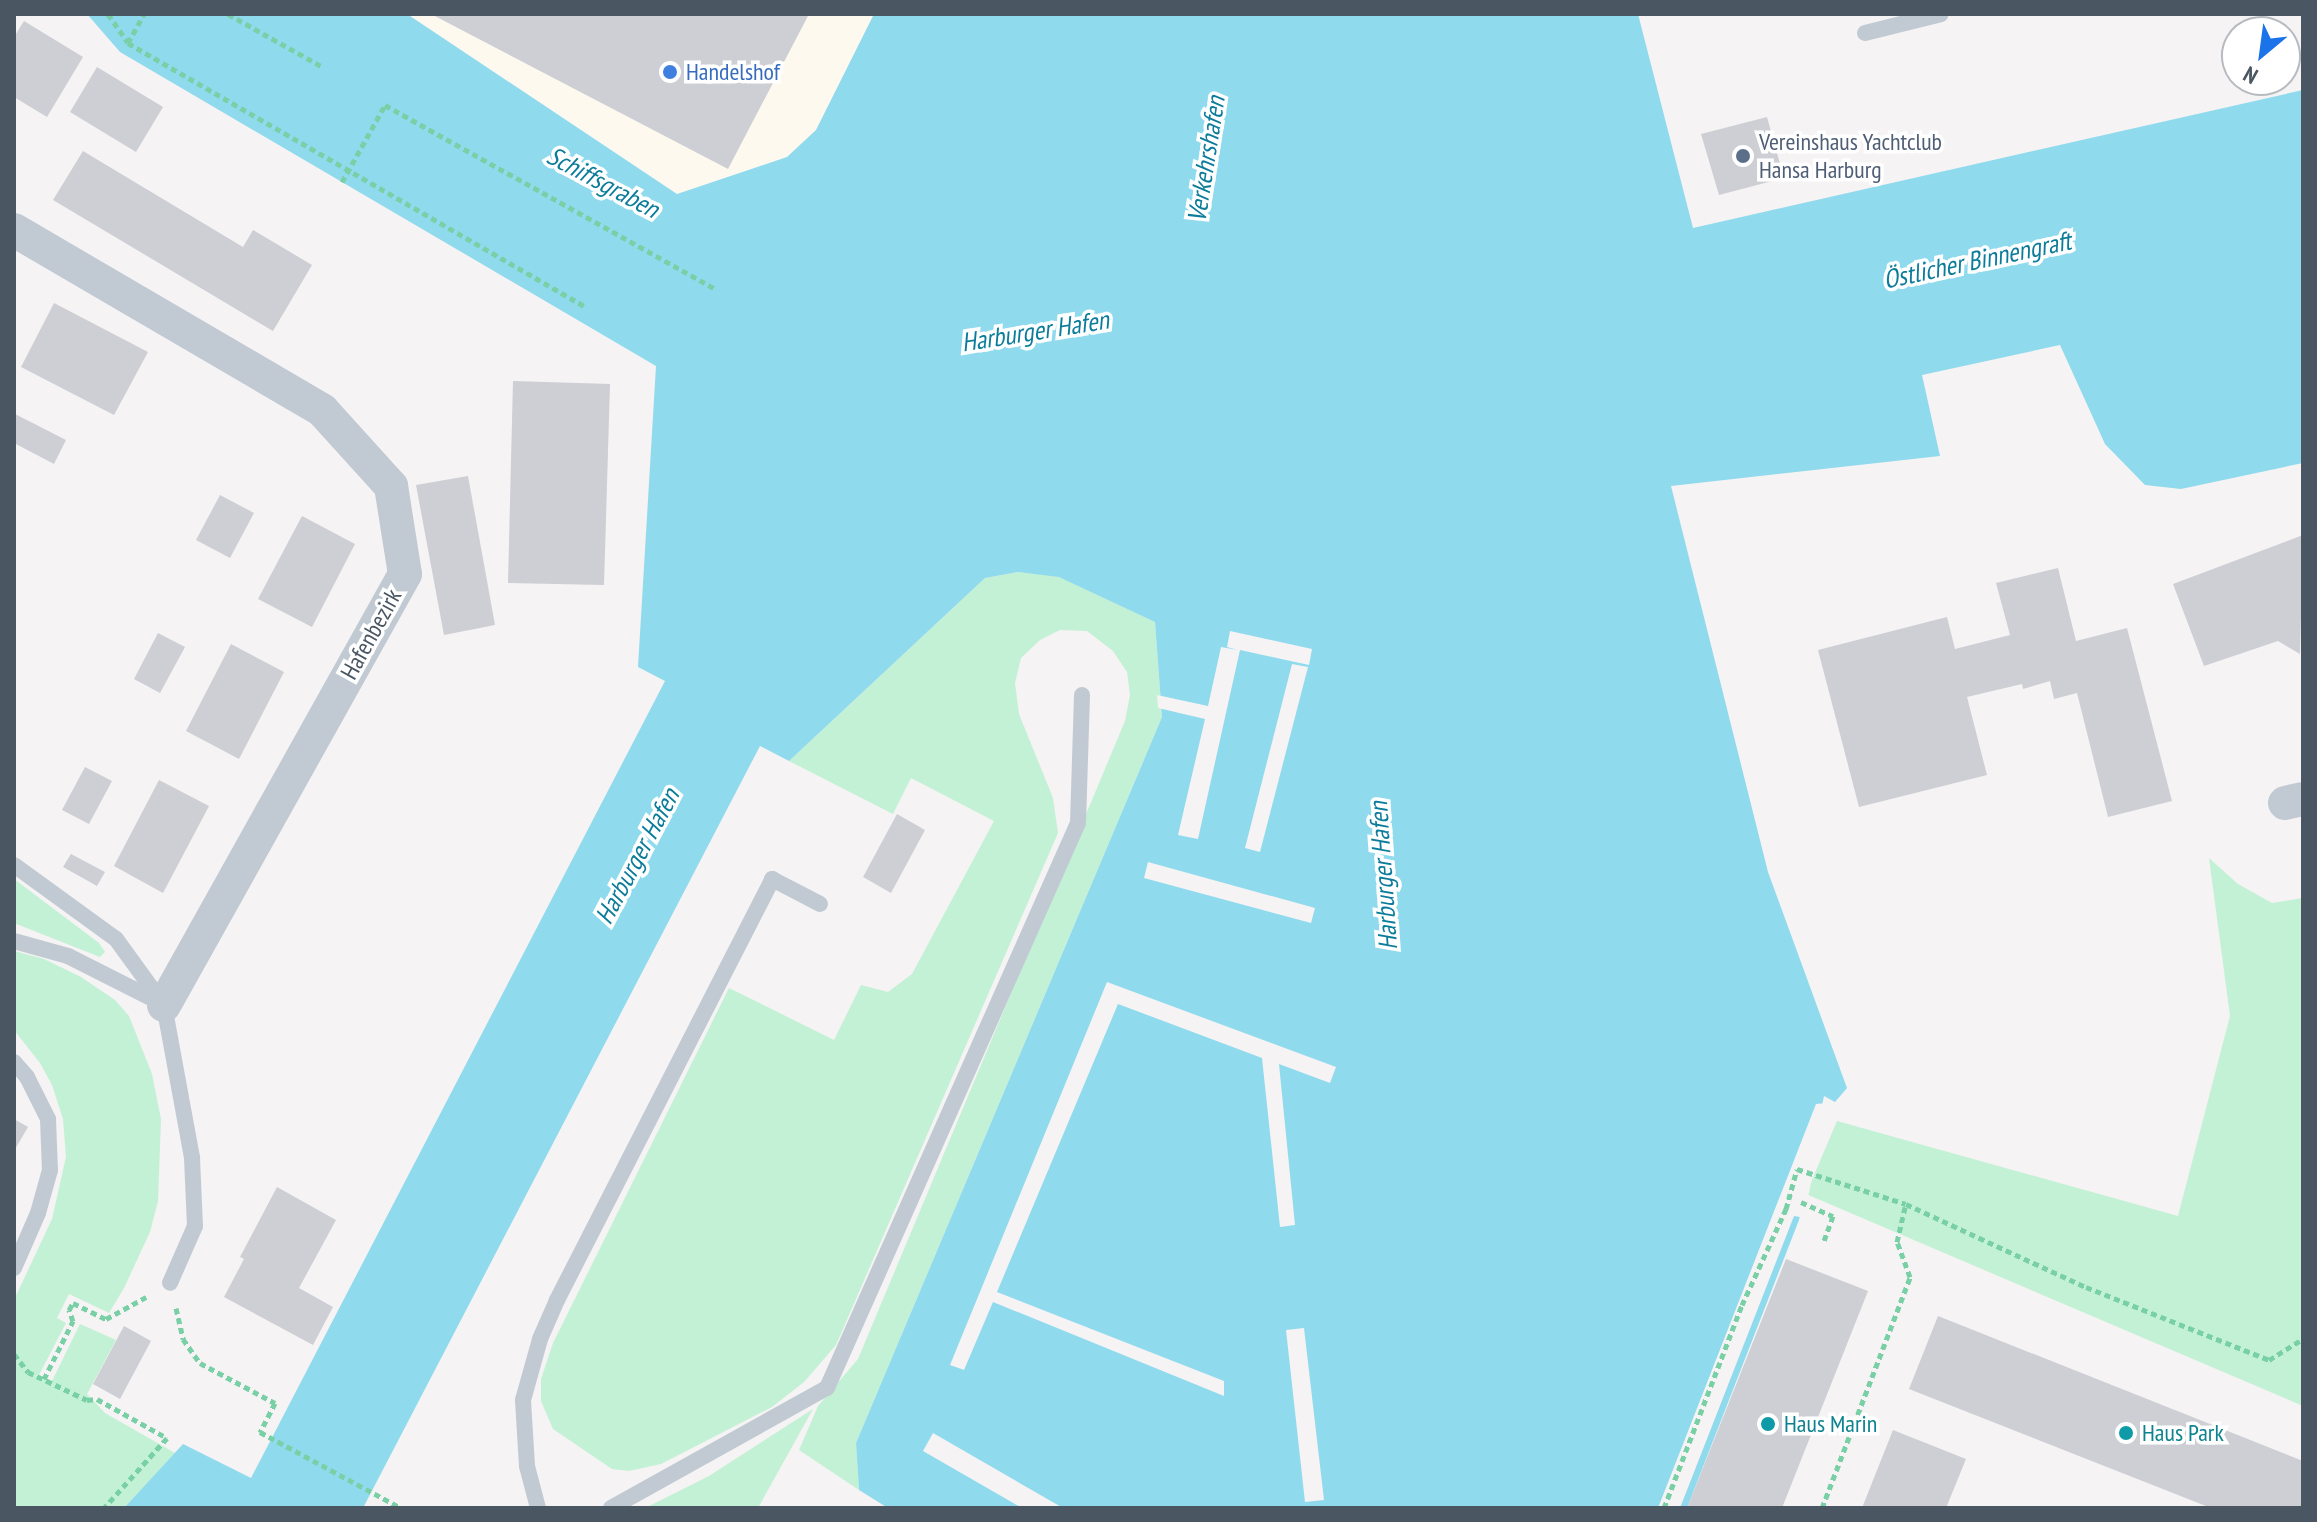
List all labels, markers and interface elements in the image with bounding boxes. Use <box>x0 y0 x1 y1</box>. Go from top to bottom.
north arrow <box>2221 16 2301 96</box>
place label: Handelshof <box>686 58 780 86</box>
text: N <box>2238 60 2262 90</box>
marker: Handelshof <box>661 63 679 81</box>
water label: Verkehrshafen <box>1181 94 1231 224</box>
place label: Vereinshaus Yachtclub Hansa Harburg <box>1759 128 1943 184</box>
water label: Schiffsgraben <box>542 140 664 224</box>
marker: Vereinshaus Yachtclub Hansa Harburg <box>1734 147 1752 165</box>
water label: Östlicher Binnengraft <box>1880 225 2074 295</box>
water label: Harburger Hafen <box>959 304 1111 358</box>
street label: Hafenbezirk <box>334 584 408 684</box>
water label: Harburger Hafen <box>588 783 686 929</box>
water label: Harburger Hafen <box>1362 801 1404 951</box>
place label: Haus Marin <box>1784 1410 1877 1438</box>
marker: Haus Marin <box>1759 1415 1777 1433</box>
place label: Haus Park <box>2142 1419 2224 1447</box>
marker: Haus Park <box>2117 1424 2135 1442</box>

